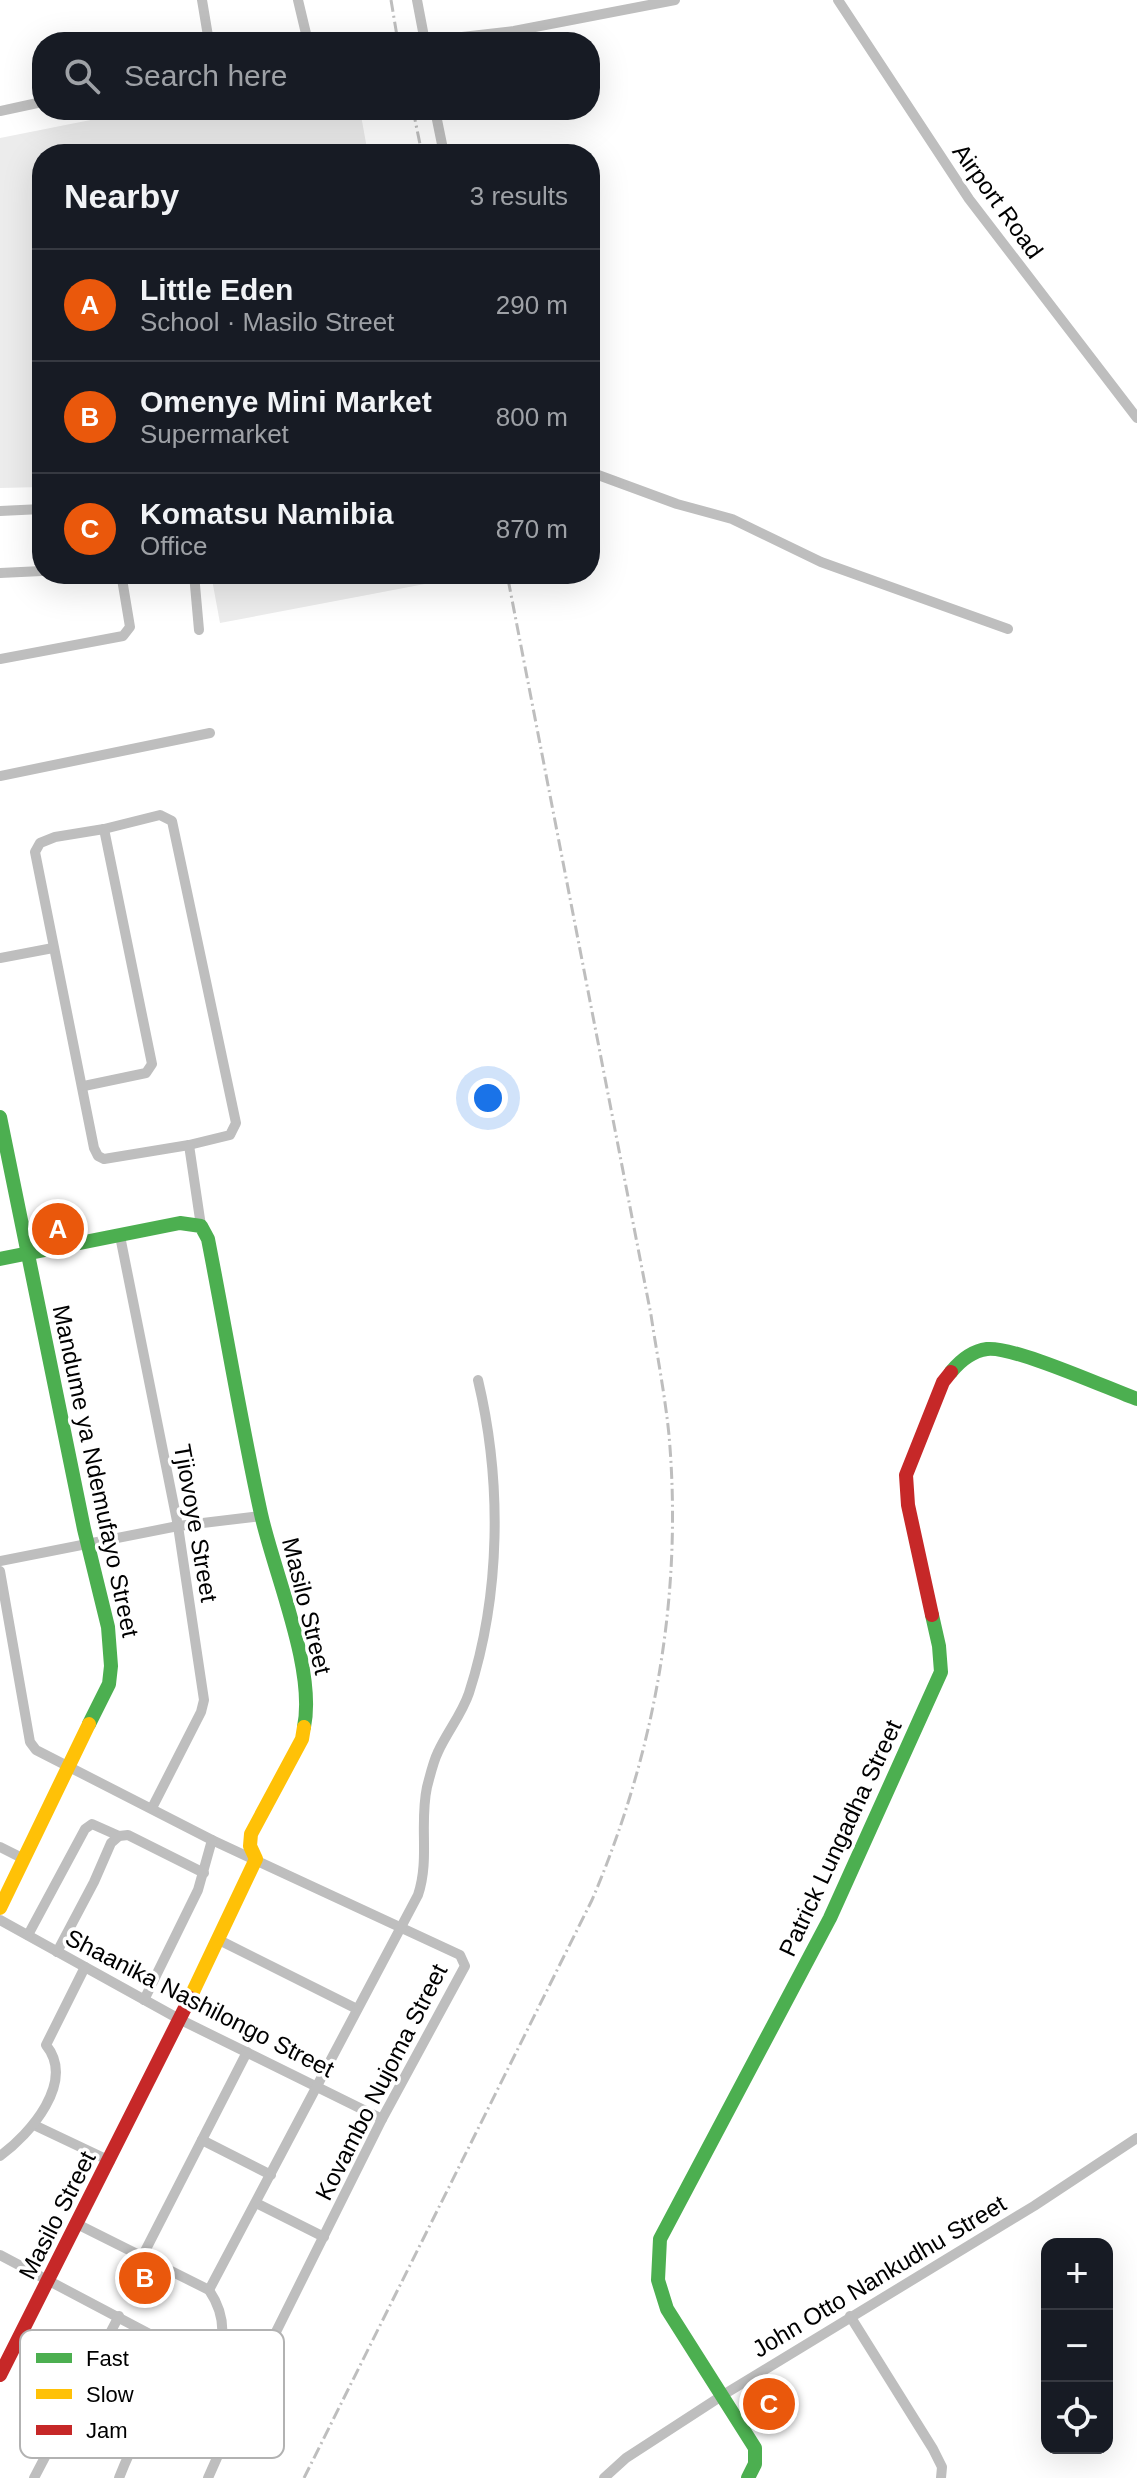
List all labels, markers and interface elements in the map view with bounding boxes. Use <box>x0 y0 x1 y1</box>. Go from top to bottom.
search box <box>32 32 600 120</box>
icon: search <box>60 54 104 98</box>
text: Search here <box>124 59 287 92</box>
street label: Airport Road <box>947 139 1049 263</box>
text: Nearby <box>64 177 179 215</box>
text: 3 results <box>470 181 568 211</box>
text: Little Eden <box>140 273 293 306</box>
text: A <box>81 290 99 320</box>
text: 290 m <box>496 290 568 320</box>
text: School · Masilo Street <box>140 307 394 337</box>
text: Omenye Mini Market <box>140 385 432 418</box>
text: B <box>81 402 99 432</box>
text: 800 m <box>496 402 568 432</box>
text: Supermarket <box>140 419 289 449</box>
text: Komatsu Namibia <box>140 497 393 530</box>
text: C <box>81 514 99 544</box>
text: 870 m <box>496 514 568 544</box>
text: Office <box>140 531 207 561</box>
your location <box>468 1078 508 1118</box>
pin: A <box>32 1199 84 1259</box>
street label: Mandume ya Ndemufayo Street <box>48 1302 144 1640</box>
street label: Tjiovoye Street <box>169 1442 223 1604</box>
street label: Masilo Street <box>277 1535 337 1678</box>
street label: Patrick Lungadha Street <box>773 1715 907 1960</box>
street label: Shaanika Nashilongo Street <box>61 1923 339 2083</box>
street label: Kovambo Nujoma Street <box>310 1959 453 2205</box>
street label: Masilo Street <box>13 2146 101 2284</box>
street label: John Otto Nankudhu Street <box>747 2189 1011 2362</box>
map controls <box>1041 2238 1113 2454</box>
button: + <box>1041 2238 1113 2310</box>
pin: B <box>119 2248 171 2308</box>
button: − <box>1041 2310 1113 2382</box>
legend <box>20 2330 284 2458</box>
text: Fast <box>86 2346 129 2371</box>
pin: C <box>743 2374 795 2434</box>
text: Slow <box>86 2382 134 2407</box>
button: locate <box>1041 2382 1113 2454</box>
text: Jam <box>86 2418 128 2443</box>

